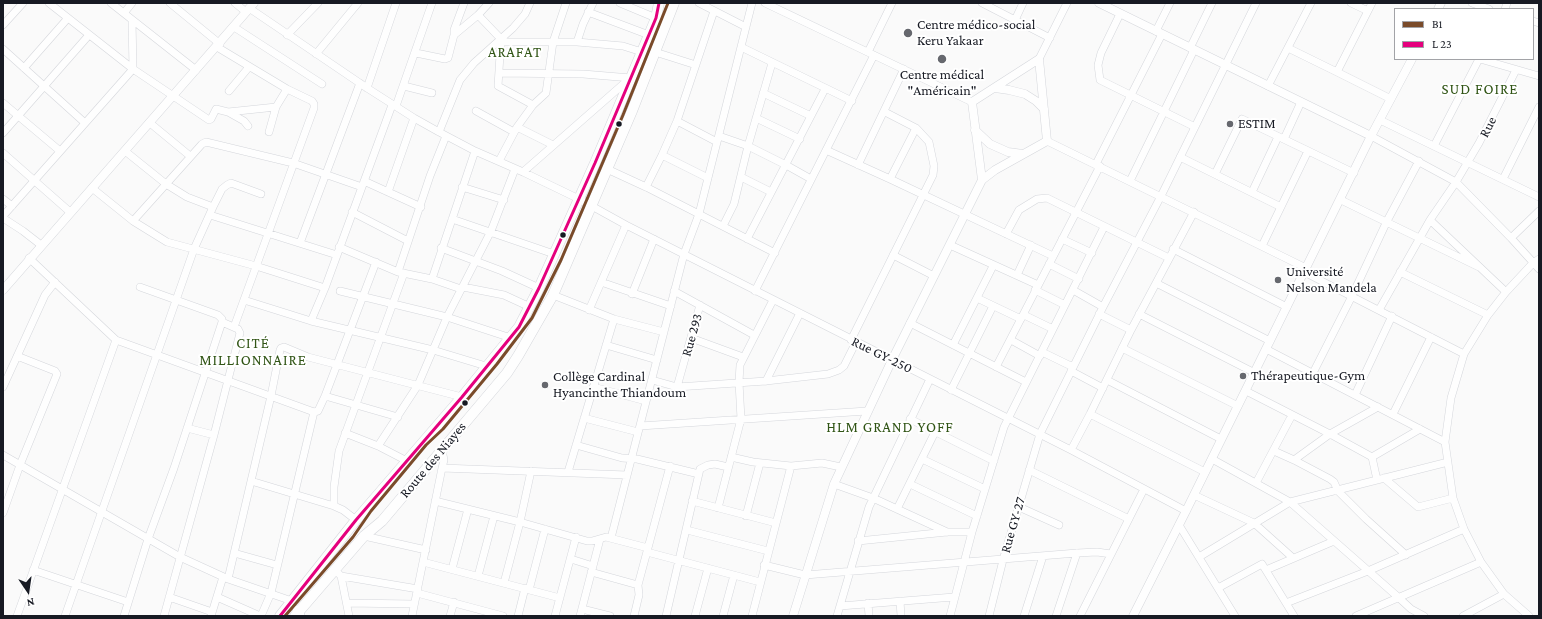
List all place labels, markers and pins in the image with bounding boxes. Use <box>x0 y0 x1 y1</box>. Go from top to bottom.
place label: Centre médico-social Keru Yakaar <box>917 17 1035 50</box>
marker: Centre médico-social Keru Yakaar <box>902 27 914 39</box>
marker: Centre médical "Américain" <box>936 53 948 65</box>
place label: Centre médical "Américain" <box>900 67 984 100</box>
place label: ESTIM <box>1238 116 1276 132</box>
unlabelled marker <box>614 119 624 129</box>
marker: ESTIM <box>1225 119 1235 129</box>
unlabelled marker <box>558 230 568 240</box>
place label: Université Nelson Mandela <box>1286 264 1377 296</box>
marker: Université Nelson Mandela <box>1273 275 1283 285</box>
place label: Thérapeutique-Gym <box>1251 368 1365 384</box>
place label: Collège Cardinal Hyancinthe Thiandoum <box>553 369 686 402</box>
marker: Thérapeutique-Gym <box>1238 371 1248 381</box>
marker: Collège Cardinal Hyancinthe Thiandoum <box>540 380 550 390</box>
unlabelled marker <box>460 398 470 408</box>

